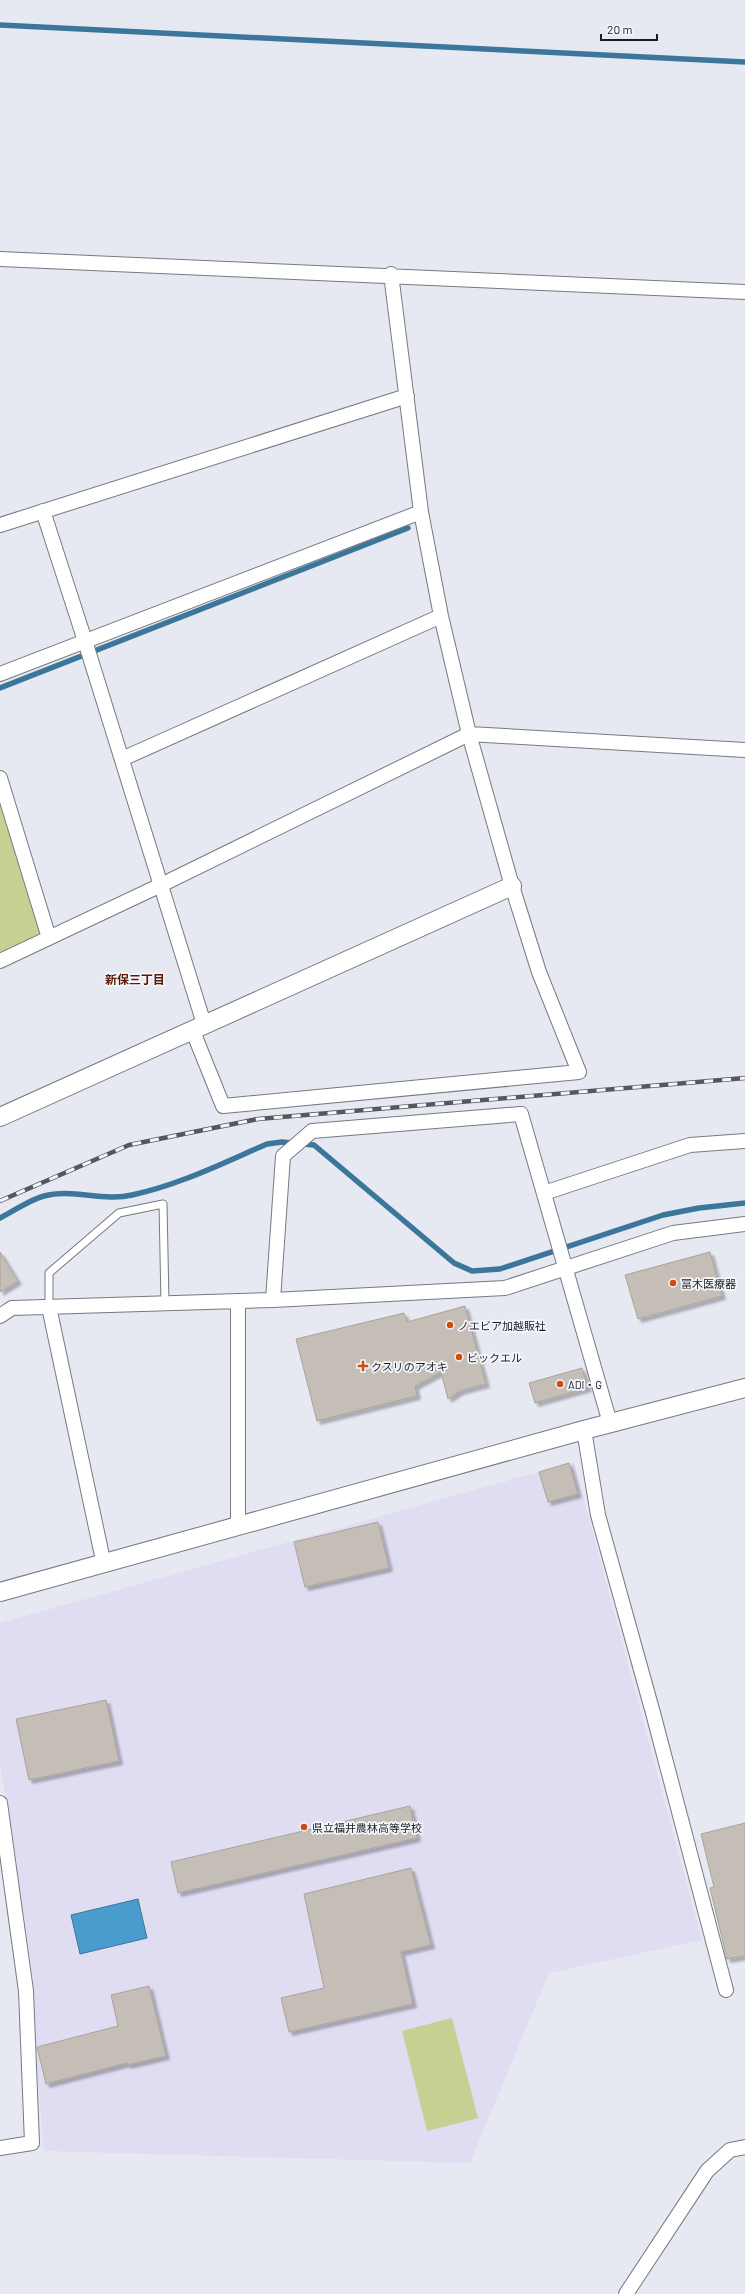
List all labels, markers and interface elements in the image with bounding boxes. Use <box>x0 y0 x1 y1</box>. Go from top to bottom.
scale bar <box>601 16 657 42</box>
text: 20 m <box>607 22 633 36</box>
district label: 新保三丁目 <box>105 972 165 986</box>
place label: 冨木医療器 <box>681 1277 736 1290</box>
marker: 冨木医療器 <box>668 1278 678 1288</box>
place label: ノエビア加越販社 <box>458 1319 546 1332</box>
marker: ノエビア加越販社 <box>445 1320 455 1330</box>
place label: ビックエル <box>467 1351 522 1364</box>
marker: ビックエル <box>454 1352 464 1362</box>
place label: クスリのアオキ <box>371 1360 448 1373</box>
marker: クスリのアオキ <box>358 1361 368 1371</box>
place label: ADI・G <box>568 1378 602 1391</box>
marker: ADI・G <box>555 1379 565 1389</box>
place label: 県立福井農林高等学校 <box>312 1821 422 1834</box>
marker: 県立福井農林高等学校 <box>299 1822 309 1832</box>

